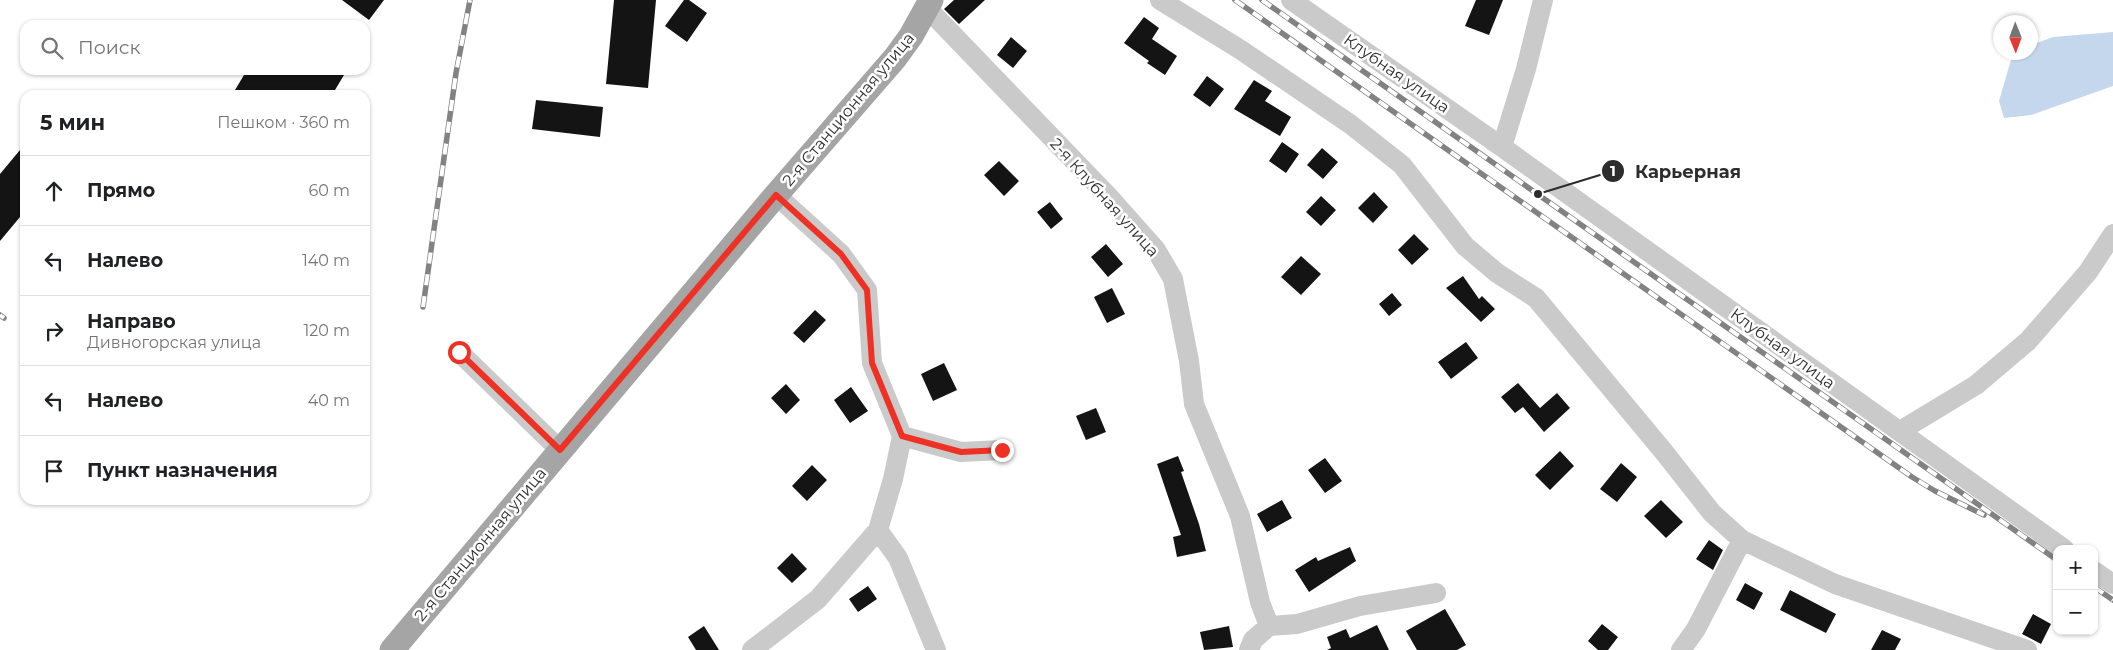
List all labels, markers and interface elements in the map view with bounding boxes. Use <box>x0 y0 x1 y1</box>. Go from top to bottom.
north arrow <box>1993 15 2038 60</box>
search box <box>20 20 370 75</box>
street label: 2-я Станционная улица <box>779 29 918 190</box>
street label: Клубная улица <box>1340 30 1453 117</box>
icon: search <box>38 34 66 62</box>
text: Поиск <box>78 36 141 59</box>
text: 5 мин <box>40 110 105 135</box>
text: Пешком · 360 m <box>217 113 350 132</box>
street label: 2-я Клубная улица <box>1046 134 1163 261</box>
callout: Карьерная <box>1601 155 1751 188</box>
text: 1 <box>1610 161 1616 180</box>
text: Карьерная <box>1635 161 1741 183</box>
icon: ahead <box>40 177 68 205</box>
text: Прямо <box>87 179 155 202</box>
text: 60 m <box>308 181 350 200</box>
icon: left <box>40 247 68 275</box>
text: Налево <box>87 249 163 272</box>
text: 140 m <box>302 251 350 270</box>
street label: Клубная улица <box>1727 304 1839 393</box>
text: Направо <box>87 310 176 333</box>
icon: right <box>40 317 68 345</box>
text: 120 m <box>303 321 350 340</box>
text: Дивногорская улица <box>87 333 261 352</box>
route start <box>448 341 471 364</box>
icon: left <box>40 387 68 415</box>
text: Налево <box>87 389 163 412</box>
text: 40 m <box>308 391 350 410</box>
route end <box>991 439 1014 462</box>
icon: arrive <box>40 457 68 485</box>
text: Пункт назначения <box>87 459 278 482</box>
street label: 2-я Станционная улица <box>411 464 550 625</box>
map controls <box>2053 545 2098 635</box>
button: + <box>2053 545 2098 590</box>
button: − <box>2053 590 2098 635</box>

